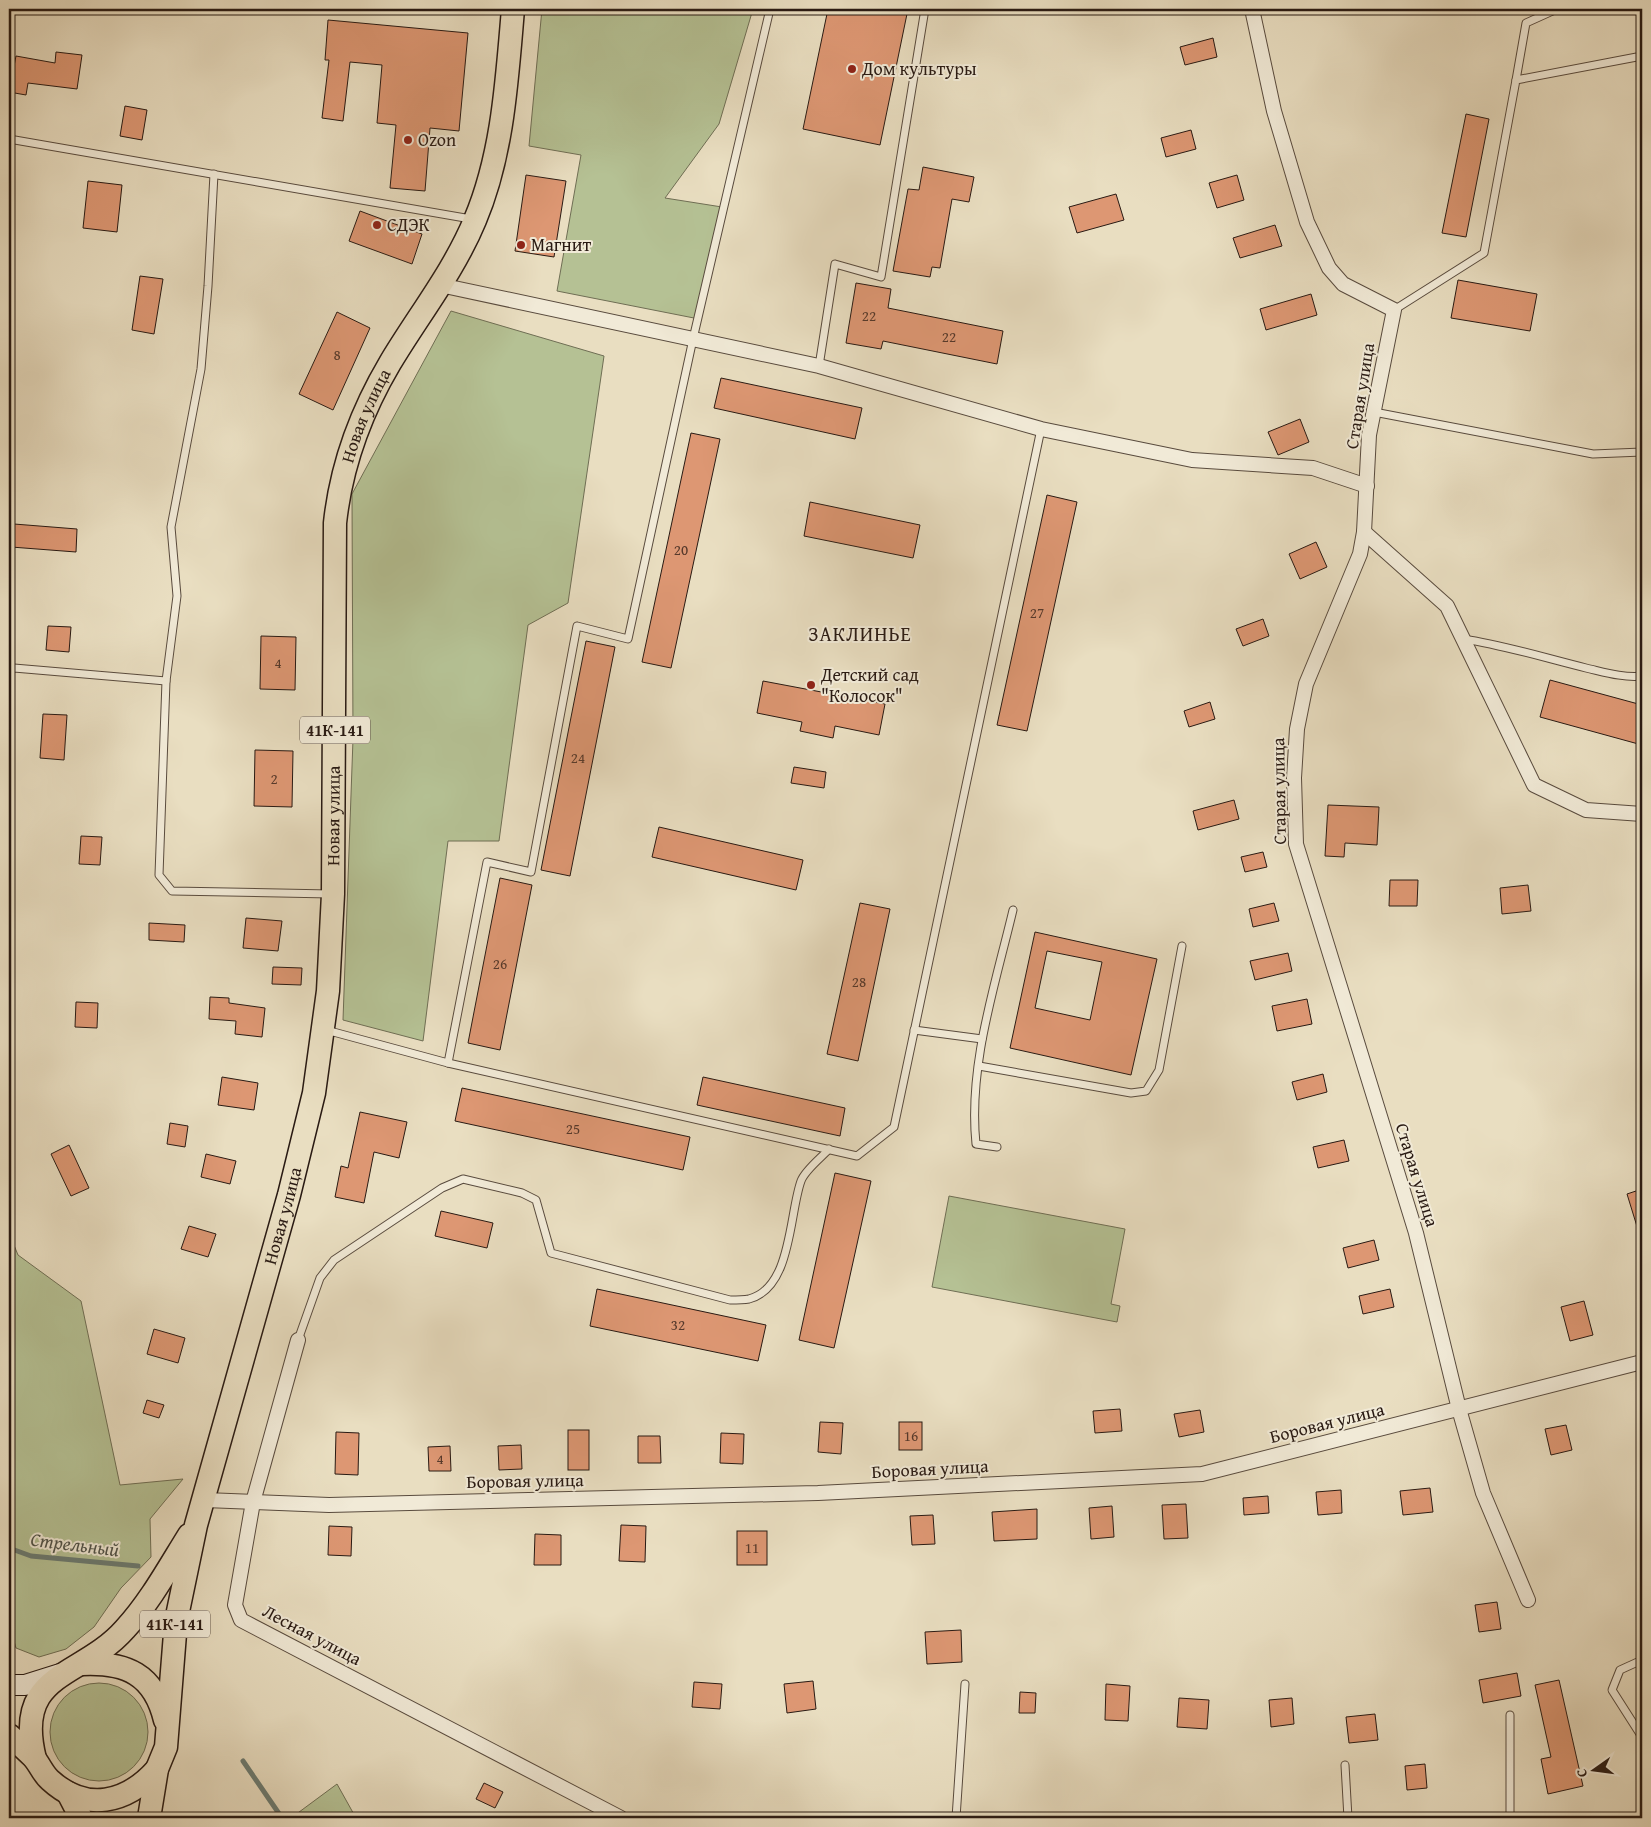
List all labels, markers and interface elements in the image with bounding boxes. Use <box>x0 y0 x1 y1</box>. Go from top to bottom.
place label: Дом культуры <box>861 55 977 82</box>
marker: Дом культуры <box>846 63 858 75</box>
place label: Ozon <box>418 126 456 153</box>
marker: Ozon <box>402 134 414 146</box>
place label: СДЭК <box>387 211 430 238</box>
marker: СДЭК <box>371 219 383 231</box>
place label: Магнит <box>531 231 591 258</box>
marker: Магнит <box>515 239 527 251</box>
house number: 22 <box>862 305 876 326</box>
house number: 22 <box>942 326 956 347</box>
street label: Старая улица <box>1338 341 1381 451</box>
house number: 8 <box>333 344 341 365</box>
street label: Новая улица <box>334 363 397 466</box>
house number: 20 <box>674 539 688 560</box>
house number: 27 <box>1030 602 1044 623</box>
district label: ЗАКЛИНЬЕ <box>808 619 912 648</box>
house number: 4 <box>274 652 282 673</box>
place label: Детский сад "Колосок" <box>820 661 919 709</box>
marker: Детский сад "Колосок" <box>805 679 817 691</box>
road number: 41К-141 <box>300 716 370 744</box>
street label: Старая улица <box>1264 737 1293 845</box>
house number: 24 <box>571 747 585 768</box>
street label: Новая улица <box>319 765 347 866</box>
house number: 2 <box>270 768 278 789</box>
house number: 26 <box>493 953 507 974</box>
house number: 28 <box>852 971 866 992</box>
house number: 25 <box>566 1118 580 1139</box>
street label: Старая улица <box>1389 1120 1446 1230</box>
street label: Новая улица <box>256 1164 308 1268</box>
house number: 32 <box>671 1314 685 1335</box>
street label: Боровая улица <box>1267 1395 1387 1450</box>
house number: 16 <box>904 1425 918 1446</box>
house number: 4 <box>436 1448 444 1469</box>
street label: Боровая улица <box>871 1452 990 1485</box>
street label: Боровая улица <box>466 1466 584 1495</box>
water label: Стрельный <box>29 1525 121 1563</box>
house number: 11 <box>745 1537 759 1558</box>
street label: Лесная улица <box>258 1597 367 1672</box>
road number: 41К-141 <box>140 1610 210 1638</box>
north arrow <box>1568 1744 1618 1794</box>
text: С <box>1571 1767 1592 1779</box>

